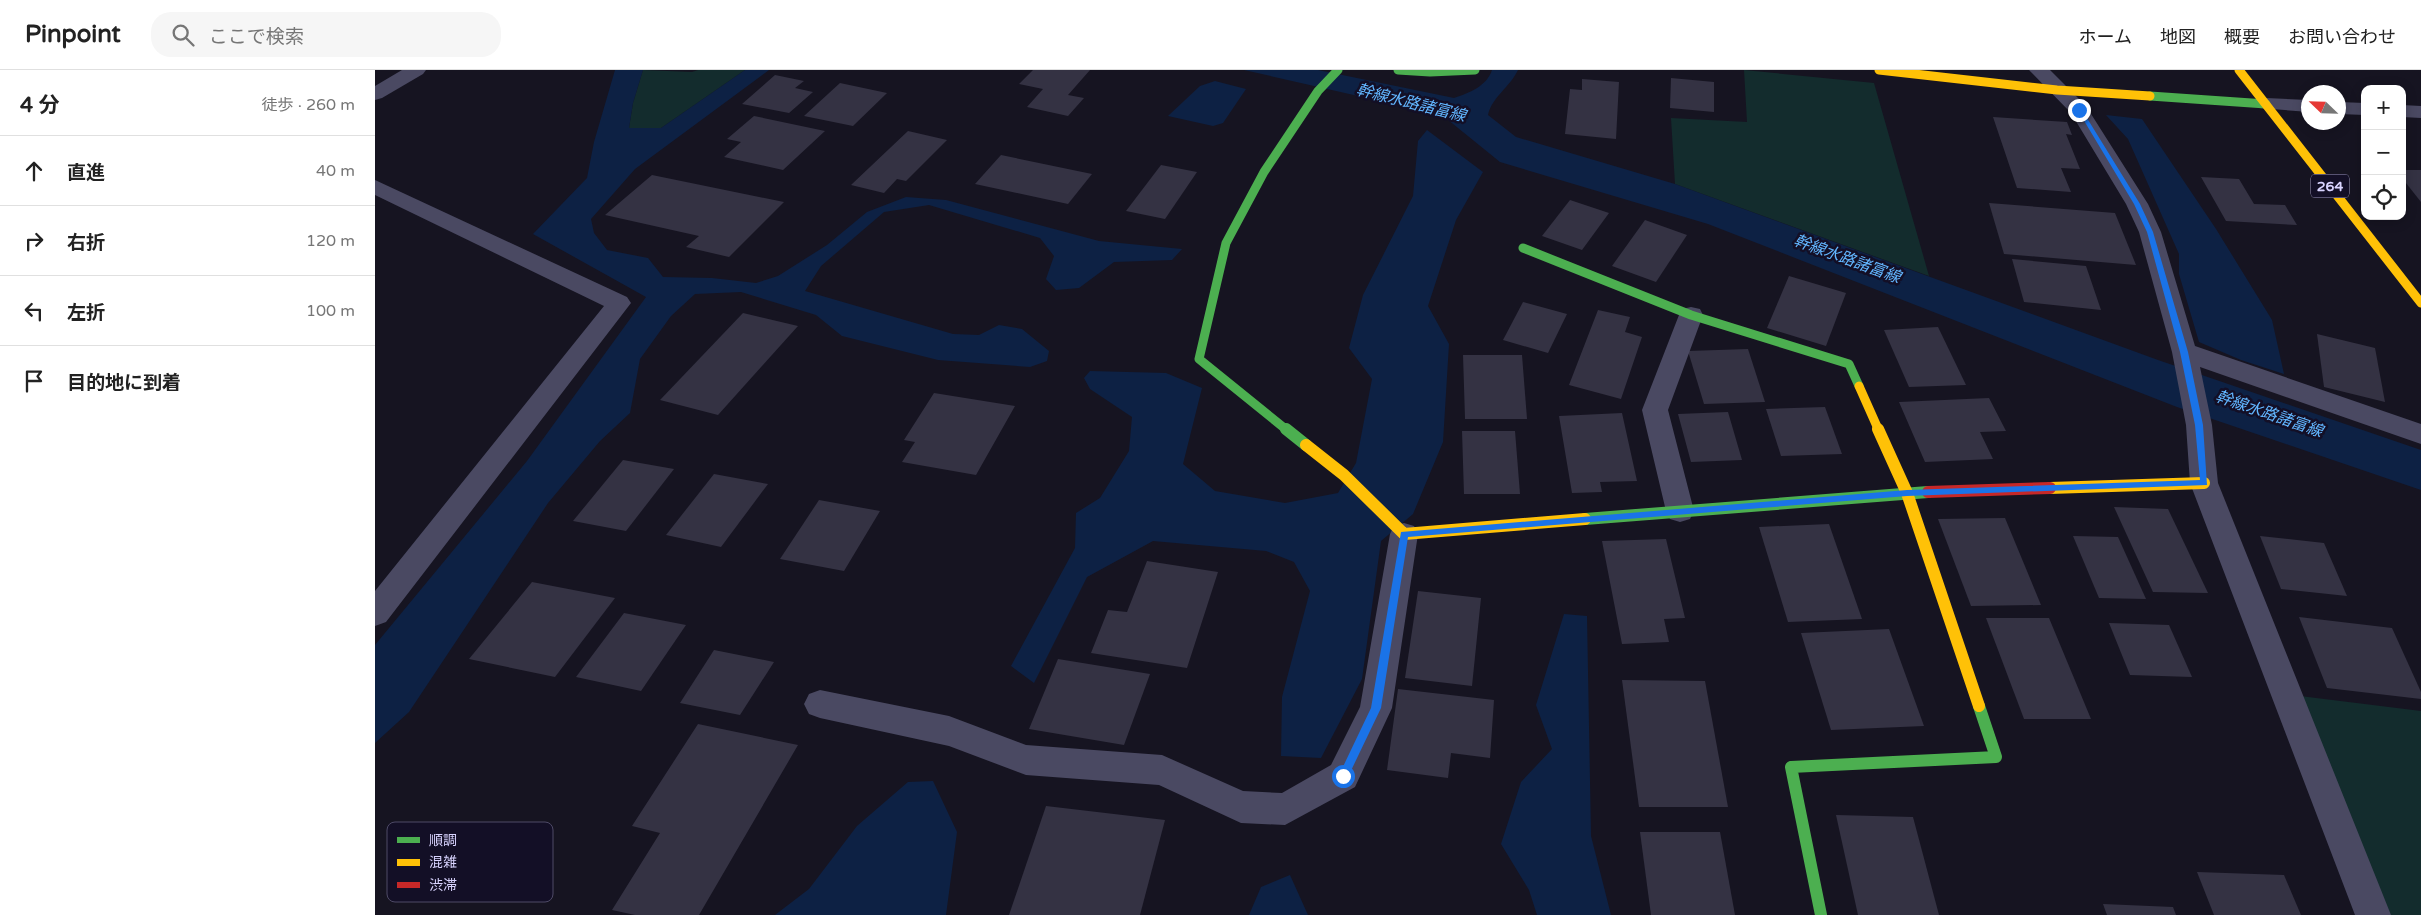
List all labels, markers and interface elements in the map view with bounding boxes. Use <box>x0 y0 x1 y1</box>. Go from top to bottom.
search box <box>151 12 501 57</box>
text: Pinpoint <box>25 20 121 49</box>
icon: search <box>169 21 197 49</box>
text: ここで検索 <box>209 26 304 48</box>
text: ホーム <box>2079 26 2132 48</box>
text: 地図 <box>2160 26 2196 48</box>
text: 概要 <box>2224 26 2260 48</box>
text: お問い合わせ <box>2288 26 2396 48</box>
water label: 幹線水路諸富線 <box>1354 80 1470 127</box>
north arrow <box>2301 85 2346 130</box>
map controls <box>2361 85 2406 220</box>
button: + <box>2361 85 2406 130</box>
text: 4 分 <box>20 93 60 118</box>
text: 徒歩 · 260 m <box>262 95 355 115</box>
route end <box>2068 99 2091 122</box>
button: − <box>2361 130 2406 175</box>
icon: ahead <box>20 157 48 185</box>
text: 40 m <box>316 161 355 181</box>
text: 直進 <box>67 162 105 184</box>
road number: 264 <box>2311 174 2349 198</box>
button: locate <box>2361 175 2406 220</box>
icon: right <box>20 227 48 255</box>
water label: 幹線水路諸富線 <box>1791 230 1905 288</box>
text: 120 m <box>306 231 355 251</box>
text: 右折 <box>67 232 105 254</box>
icon: left <box>20 297 48 325</box>
text: 100 m <box>306 301 355 321</box>
text: 左折 <box>67 302 105 324</box>
icon: arrive <box>20 367 48 395</box>
text: 目的地に到着 <box>67 372 181 394</box>
water label: 幹線水路諸富線 <box>2213 386 2327 442</box>
route start <box>1332 765 1355 788</box>
legend <box>387 822 553 902</box>
text: 順調 <box>429 832 457 849</box>
text: 混雑 <box>429 854 457 871</box>
text: 渋滞 <box>429 877 457 894</box>

